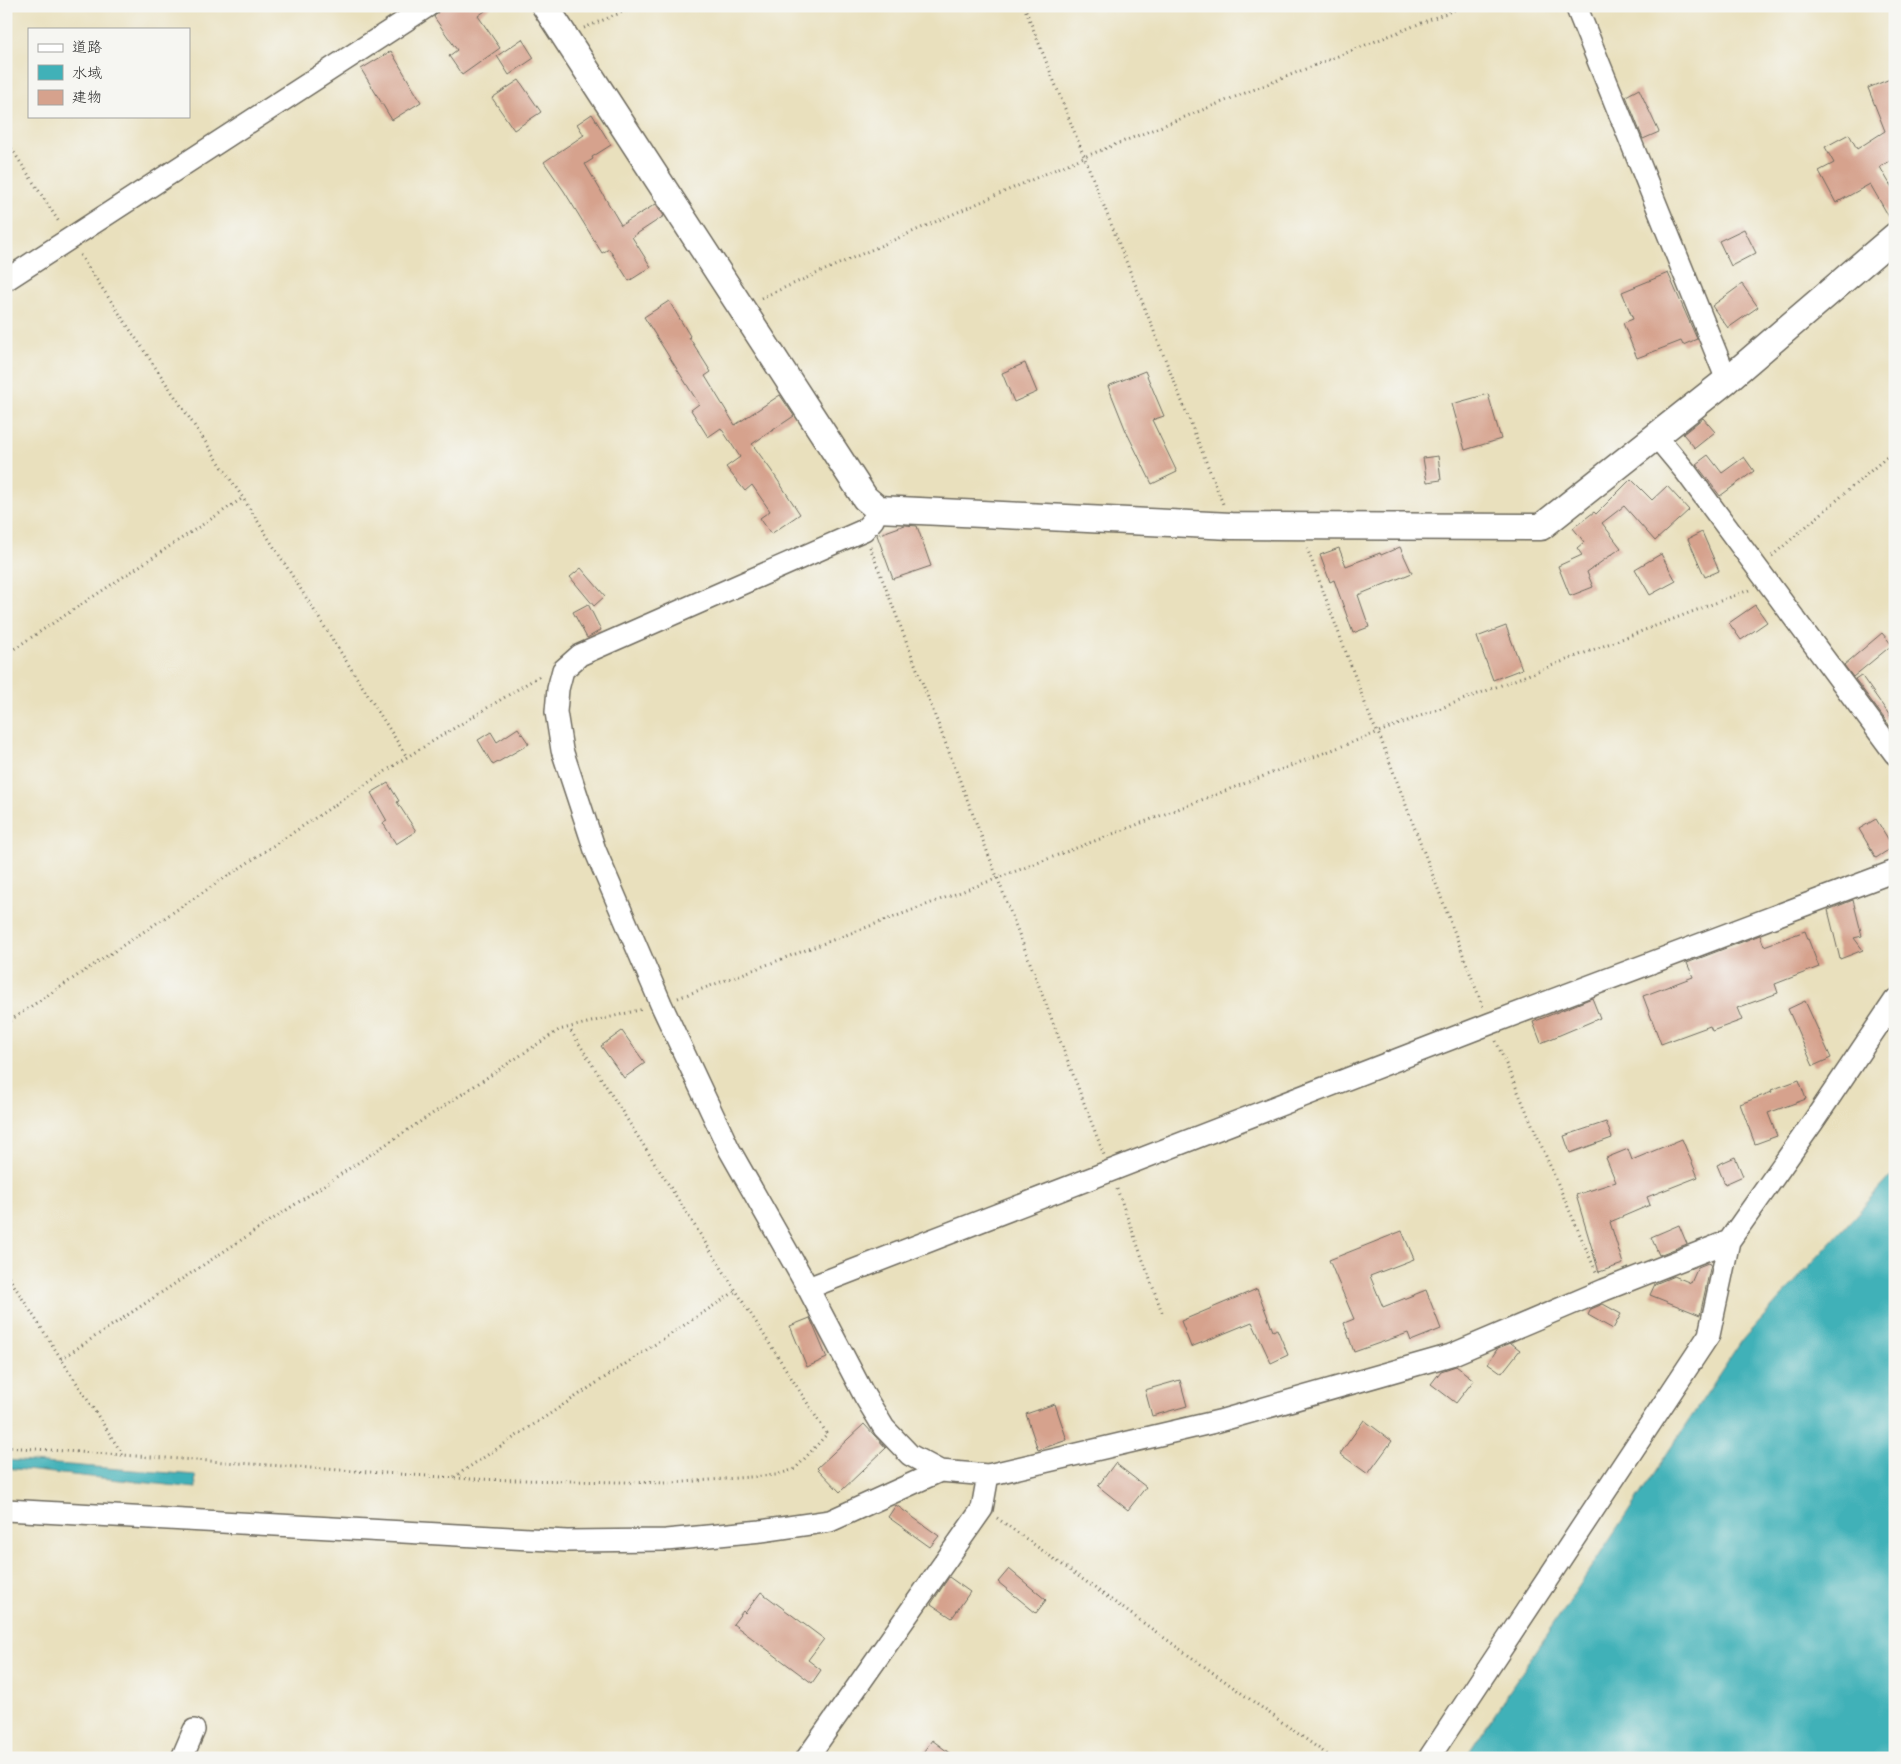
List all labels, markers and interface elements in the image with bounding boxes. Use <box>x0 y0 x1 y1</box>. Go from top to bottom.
legend <box>28 28 190 118</box>
text: 道路 <box>72 38 102 57</box>
text: 水域 <box>72 64 102 83</box>
text: 建物 <box>72 88 102 107</box>

